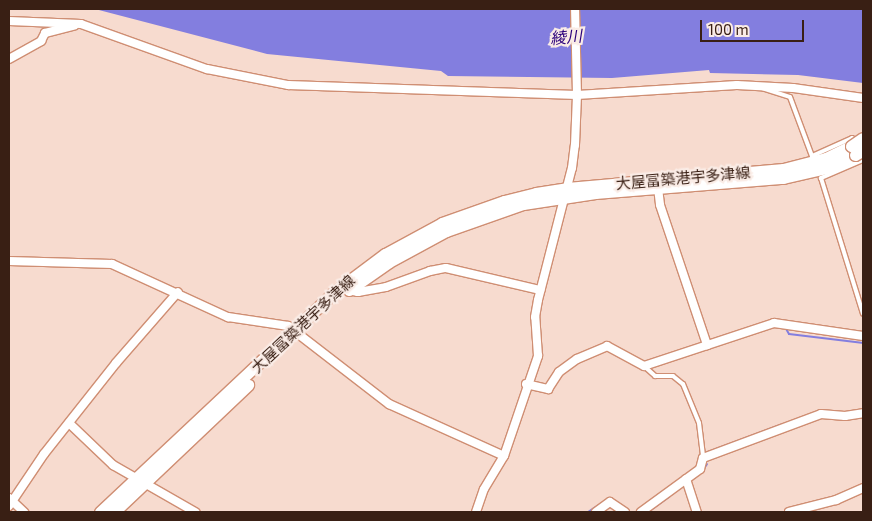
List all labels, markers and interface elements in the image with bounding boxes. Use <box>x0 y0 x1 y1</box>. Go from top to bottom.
scale bar <box>702 10 806 42</box>
text: 100 m <box>708 20 749 38</box>
water label: 綾川 <box>549 26 583 48</box>
street label: 大屋冨築港宇多津線 <box>615 163 751 193</box>
street label: 大屋冨築港宇多津線 <box>247 271 359 377</box>

